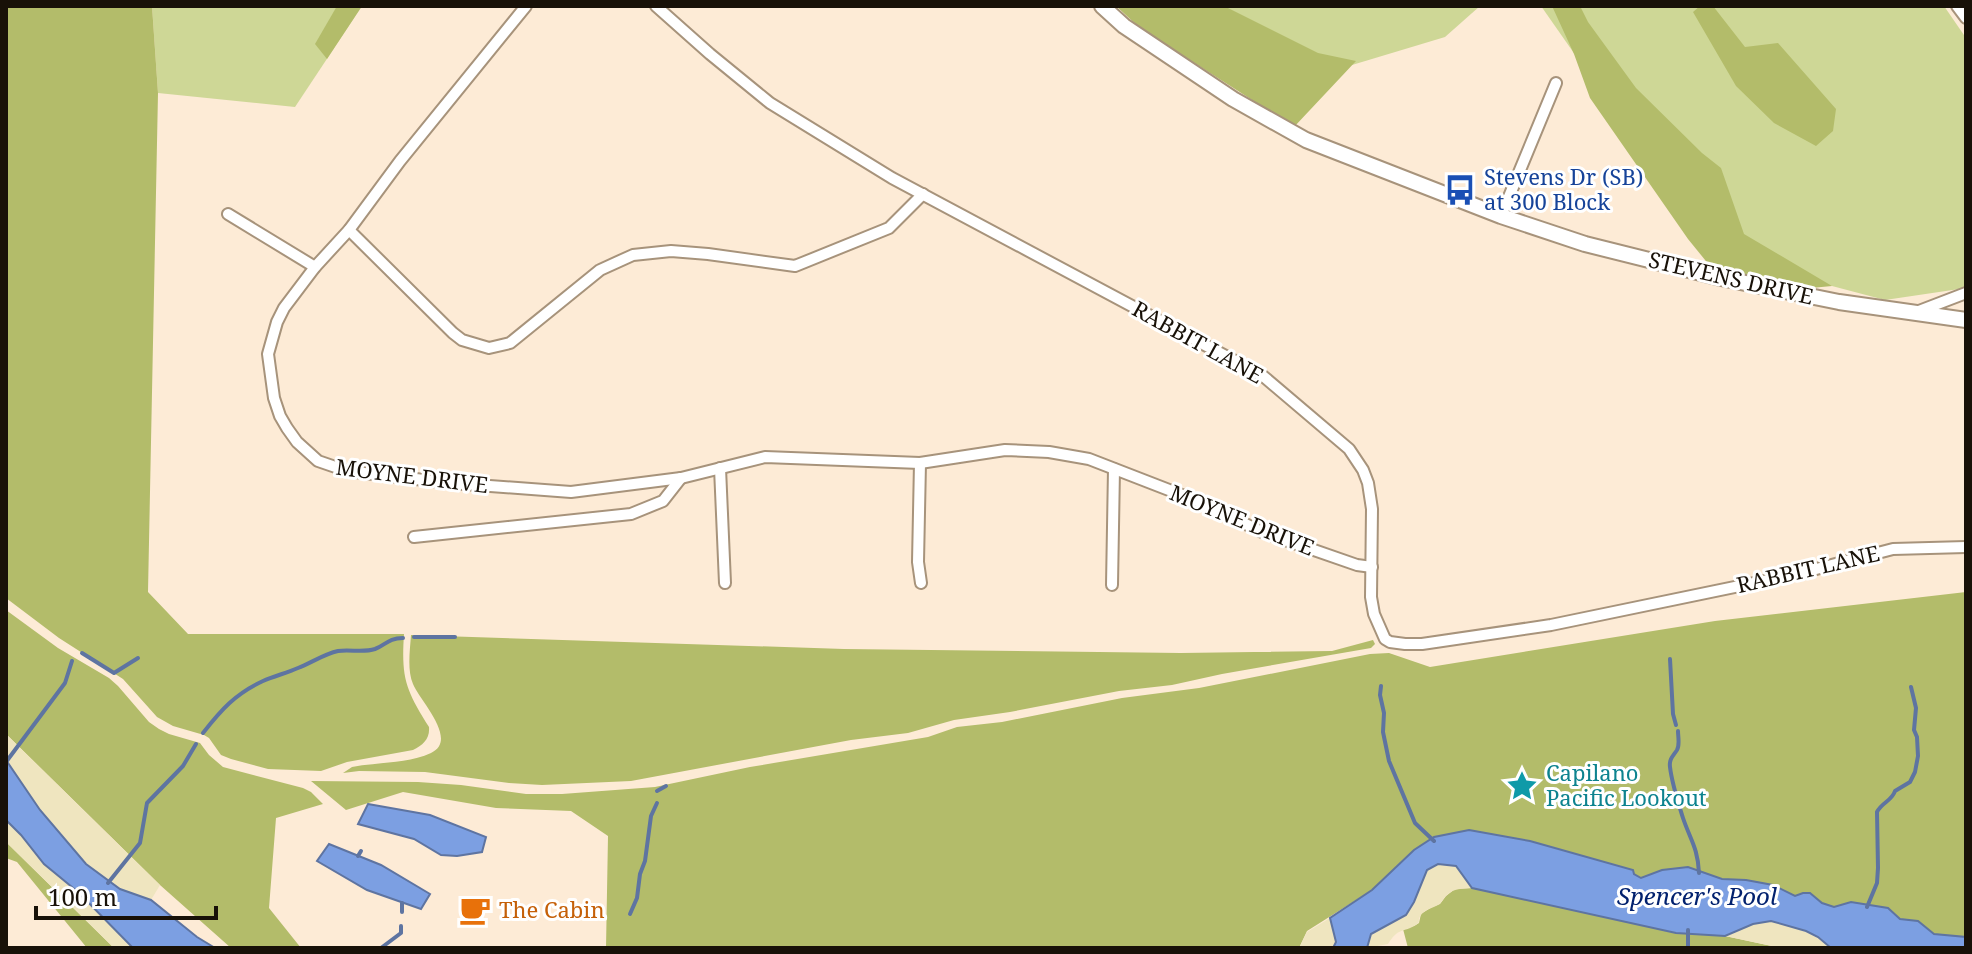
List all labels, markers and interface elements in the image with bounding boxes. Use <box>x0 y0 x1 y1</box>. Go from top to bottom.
place label: Stevens Dr (SB) at 300 Block <box>1484 161 1643 216</box>
bus stop icon: Stevens Dr (SB) at 300 Block <box>1443 173 1477 207</box>
street label: STEVENS DRIVE <box>1646 243 1817 311</box>
street label: RABBIT LANE <box>1127 293 1269 390</box>
street label: MOYNE DRIVE <box>334 451 490 499</box>
street label: MOYNE DRIVE <box>1166 476 1319 562</box>
street label: RABBIT LANE <box>1733 537 1882 599</box>
place label: Capilano Pacific Lookout <box>1546 757 1707 812</box>
place icon: Capilano Pacific Lookout <box>1505 769 1539 803</box>
scale bar <box>36 870 216 920</box>
water label: Spencer's Pool <box>1617 879 1778 912</box>
text: 100 m <box>48 880 117 913</box>
cafe icon: The Cabin <box>458 893 492 927</box>
place label: The Cabin <box>499 894 605 924</box>

